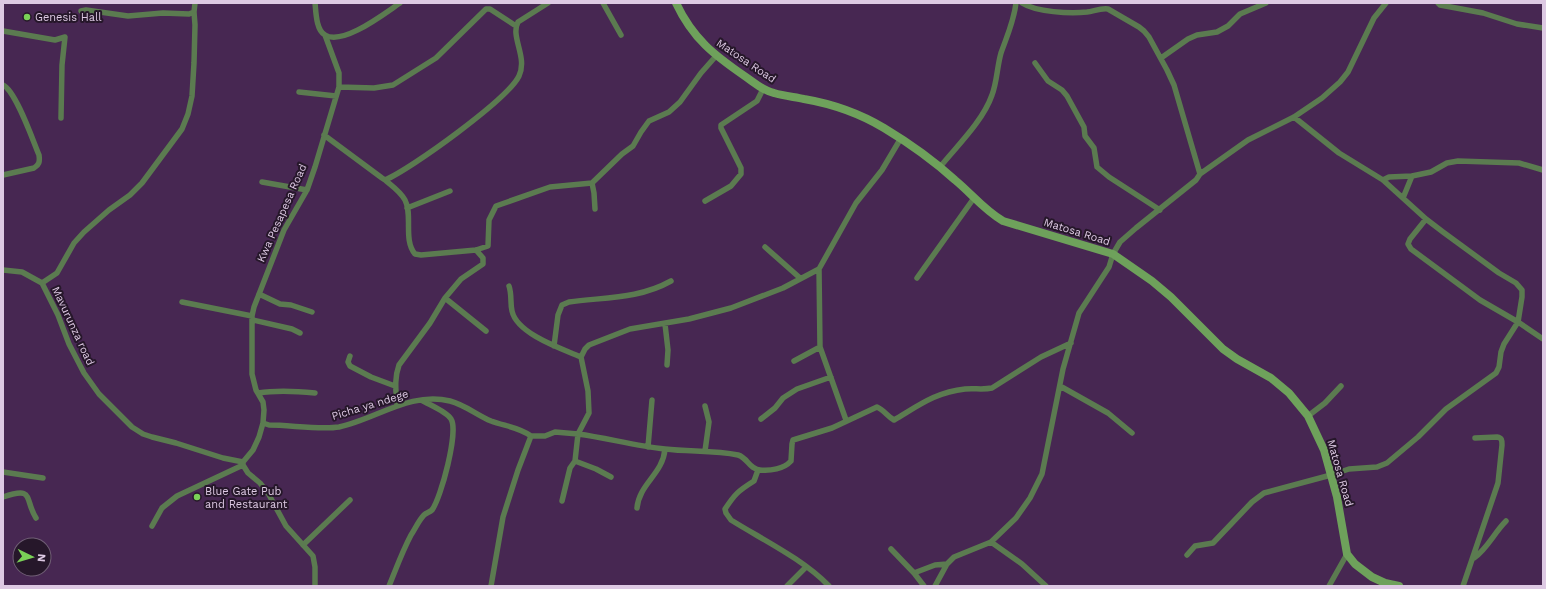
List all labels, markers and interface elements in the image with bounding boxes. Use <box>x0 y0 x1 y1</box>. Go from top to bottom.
place label: Genesis Hall <box>35 11 102 24</box>
marker: Genesis Hall <box>22 12 32 22</box>
street label: Matosa Road <box>714 36 778 86</box>
street label: Kwa Pesapesa Road <box>254 162 310 264</box>
street label: Matosa Road <box>1042 216 1112 248</box>
street label: Mavurunza road <box>49 284 97 368</box>
street label: Picha ya ndege <box>330 387 410 423</box>
street label: Matosa Road <box>1324 438 1356 508</box>
place label: Blue Gate Pub and Restaurant <box>205 485 288 511</box>
marker: Blue Gate Pub and Restaurant <box>192 492 202 502</box>
north arrow <box>12 537 52 577</box>
text: N <box>35 553 48 562</box>

